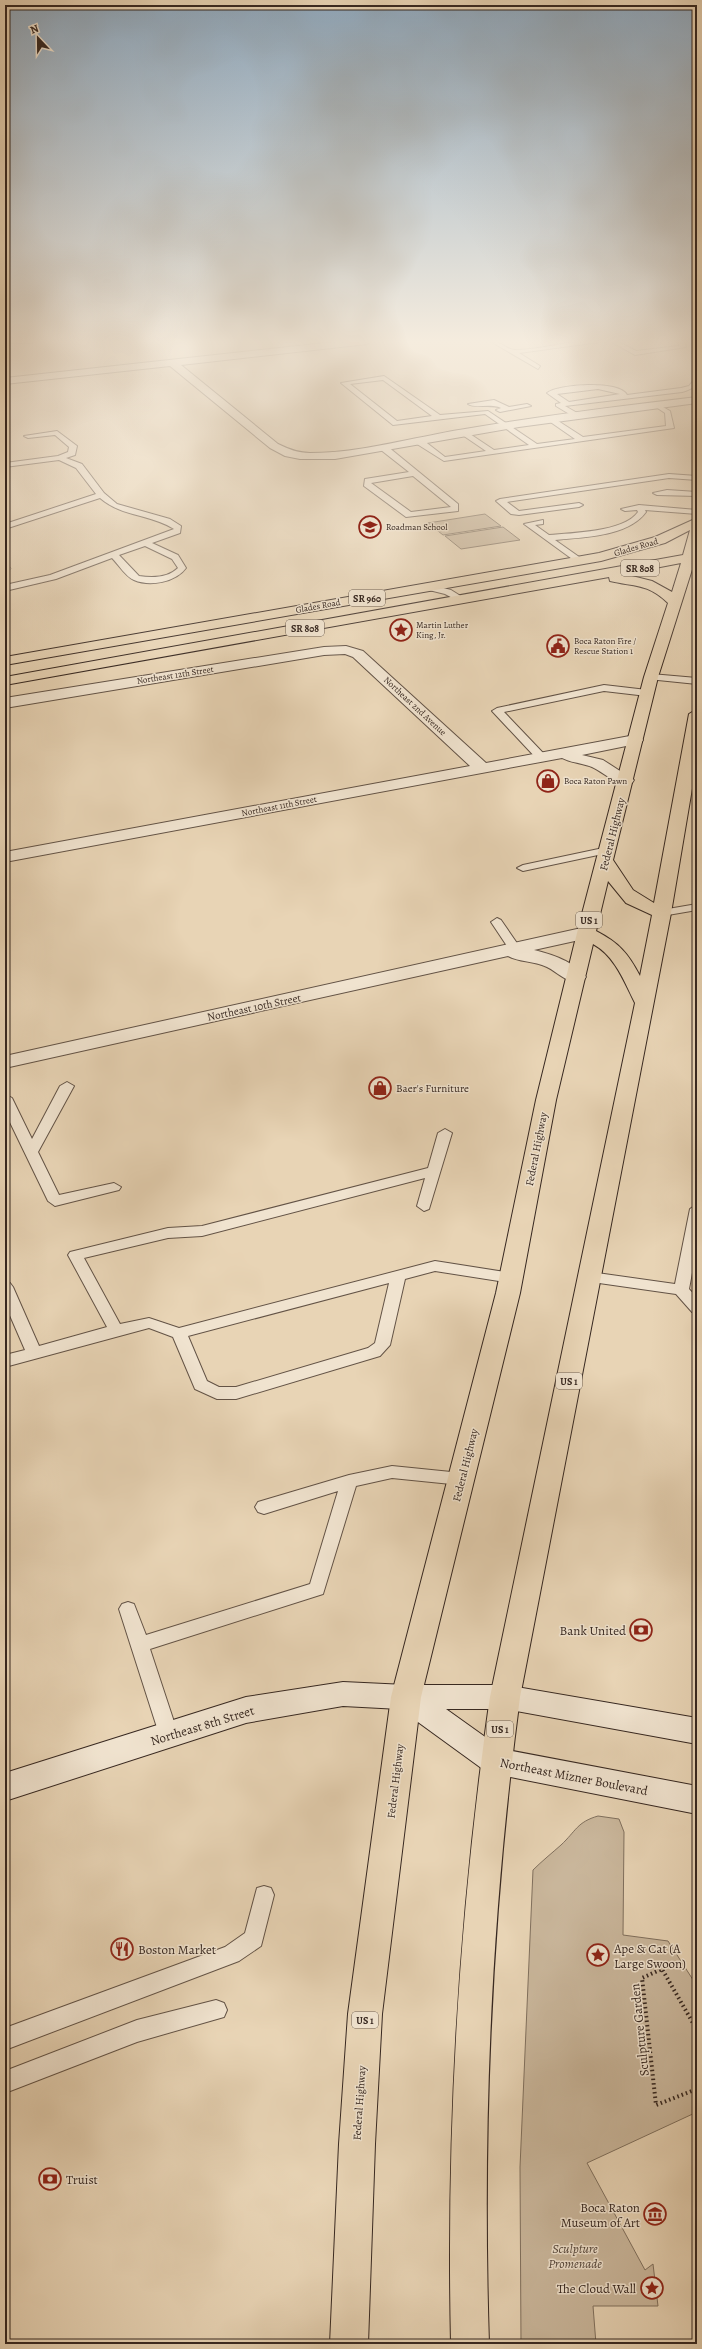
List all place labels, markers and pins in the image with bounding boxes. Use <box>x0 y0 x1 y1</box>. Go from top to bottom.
school or university icon: Roadman School <box>357 514 383 540</box>
place label: Roadman School <box>386 521 448 533</box>
place icon: Martin Luther King, Jr. <box>388 617 414 643</box>
place label: Martin Luther King, Jr. <box>416 619 469 641</box>
public building icon: Boca Raton Fire / Rescue Station 1 <box>545 633 571 659</box>
place label: Boca Raton Fire / Rescue Station 1 <box>574 635 636 657</box>
shop icon: Boca Raton Pawn <box>535 768 561 794</box>
place label: Boca Raton Pawn <box>564 775 627 787</box>
shop icon: Baer's Furniture <box>367 1075 393 1101</box>
place label: Baer's Furniture <box>396 1081 469 1096</box>
bank icon: Bank United <box>628 1617 654 1643</box>
place label: Bank United <box>560 1622 626 1639</box>
restaurant icon: Boston Market <box>109 1936 135 1962</box>
place label: Ape & Cat (A Large Swoon) <box>613 1940 686 1972</box>
place label: Boston Market <box>138 1941 217 1958</box>
place icon: Ape & Cat (A Large Swoon) <box>585 1942 611 1968</box>
bank icon: Truist <box>37 2166 63 2192</box>
place label: Truist <box>66 2171 99 2188</box>
place label: Boca Raton Museum of Art <box>561 2199 641 2231</box>
museum icon: Boca Raton Museum of Art <box>642 2201 668 2227</box>
place icon: The Cloud Wall <box>639 2275 665 2301</box>
place label: The Cloud Wall <box>557 2280 636 2297</box>

